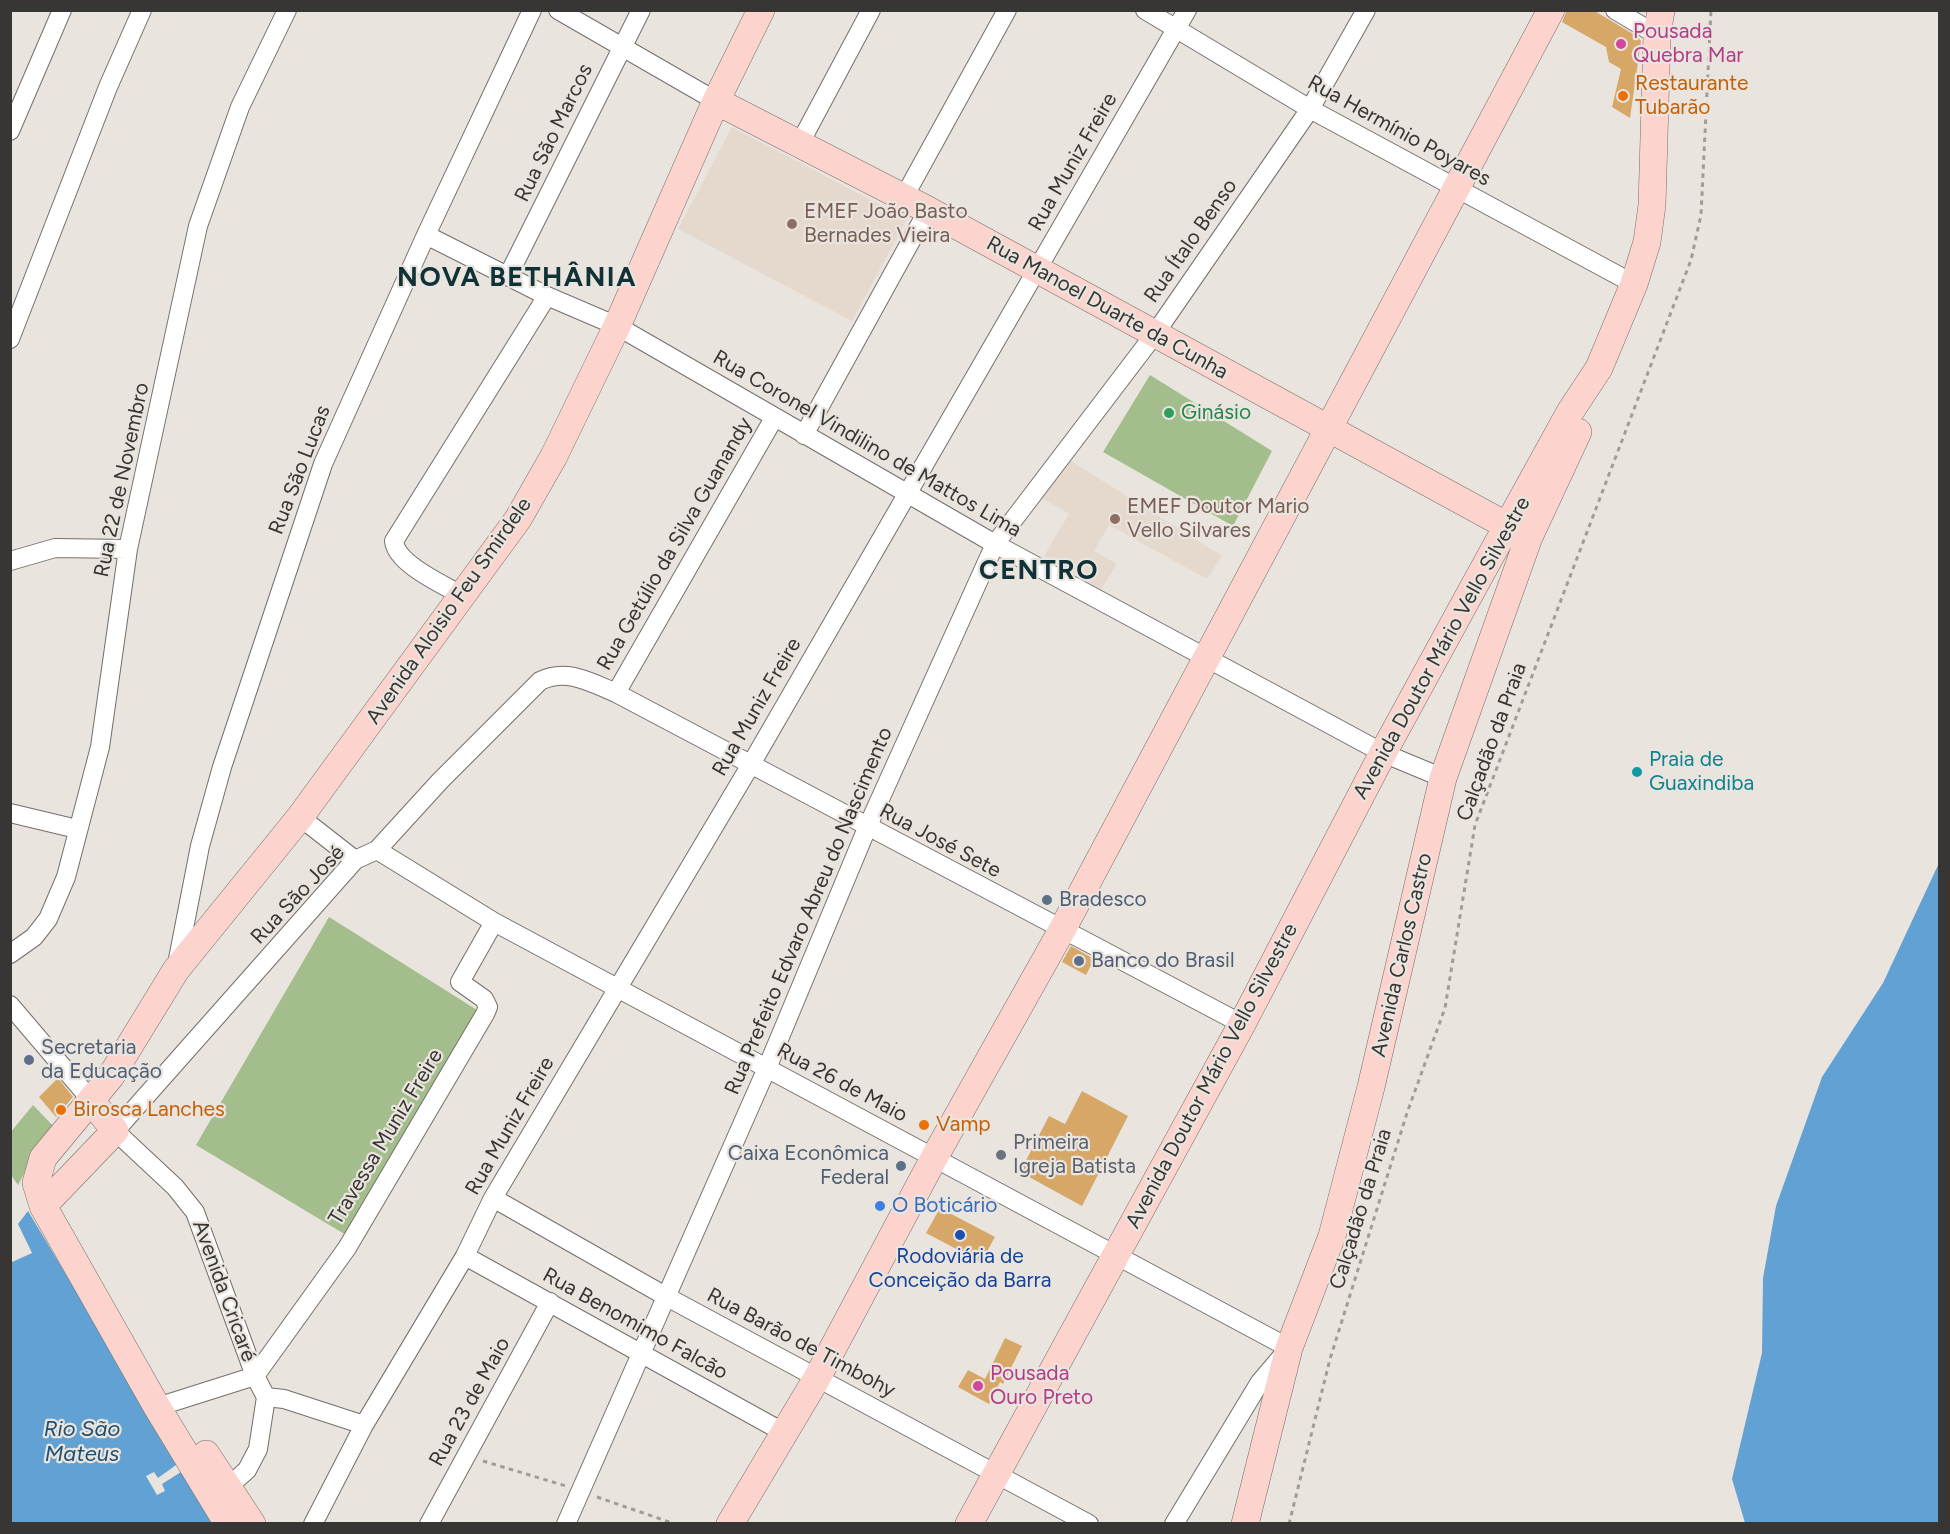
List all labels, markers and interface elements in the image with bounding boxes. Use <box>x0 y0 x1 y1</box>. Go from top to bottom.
place label: Pousada Quebra Mar <box>1633 19 1743 69</box>
marker: Pousada Quebra Mar <box>1614 37 1628 51</box>
street label: Rua São Marcos <box>510 60 598 206</box>
street label: Rua Hermínio Poyares <box>1303 70 1495 192</box>
place label: Restaurante Tubarão <box>1635 71 1749 121</box>
street label: Rua Muniz Freire <box>1023 88 1123 236</box>
marker: Restaurante Tubarão <box>1616 89 1630 103</box>
street label: Rua Ítalo Benso <box>1139 174 1243 308</box>
place label: EMEF João Basto Bernades Vieira <box>804 199 968 249</box>
marker: EMEF João Basto Bernades Vieira <box>785 217 799 231</box>
street label: Rua Manoel Duarte da Cunha <box>982 231 1232 385</box>
district label: NOVA BETHÂNIA <box>397 262 637 294</box>
street label: Rua Coronel Vindilino de Mattos Lima <box>708 345 1026 543</box>
street label: Rua 22 de Novembro <box>89 380 155 580</box>
place label: Ginásio <box>1181 400 1251 426</box>
street label: Rua São Lucas <box>264 402 336 538</box>
marker: Ginásio <box>1162 406 1176 420</box>
street label: Rua Getúlio da Silva Guanandy <box>592 413 758 675</box>
street label: Avenida Doutor Mário Vello Silvestre <box>1348 492 1536 804</box>
street label: Avenida Aloisio Feu Smirdele <box>361 493 537 729</box>
place label: EMEF Doutor Mario Vello Silvares <box>1127 494 1310 544</box>
marker: EMEF Doutor Mario Vello Silvares <box>1108 512 1122 526</box>
district label: CENTRO <box>979 555 1099 587</box>
street label: Rua Muniz Freire <box>707 633 807 781</box>
street label: Calçadão da Praia <box>1452 659 1532 825</box>
street label: Rua Prefeito Edvaro Abreu do Nascimento <box>720 723 898 1099</box>
place label: Praia de Guaxindiba <box>1649 747 1754 797</box>
marker: Praia de Guaxindiba <box>1630 765 1644 779</box>
street label: Rua José Sete <box>875 798 1005 884</box>
street label: Rua São José <box>246 840 350 950</box>
street label: Avenida Carlos Castro <box>1366 851 1438 1059</box>
place label: Bradesco <box>1059 887 1147 913</box>
marker: Bradesco <box>1040 893 1054 907</box>
street label: Avenida Doutor Mário Vello Silvestre <box>1121 919 1303 1233</box>
place label: Banco do Brasil <box>1091 948 1235 974</box>
marker: Banco do Brasil <box>1072 954 1086 968</box>
place label: Secretaria da Educação <box>41 1035 162 1085</box>
street label: Rua 26 de Maio <box>772 1038 912 1128</box>
street label: Travessa Muniz Freire <box>324 1045 448 1229</box>
street label: Rua Muniz Freire <box>460 1052 560 1200</box>
marker: Secretaria da Educação <box>22 1053 36 1067</box>
place label: Birosca Lanches <box>73 1097 225 1123</box>
marker: Birosca Lanches <box>54 1103 68 1117</box>
place label: Vamp <box>936 1112 991 1138</box>
marker: Vamp <box>917 1118 931 1132</box>
street label: Calçadão da Praia <box>1325 1126 1397 1292</box>
place label: Primeira Igreja Batista <box>1013 1130 1136 1180</box>
place label: Caixa Econômica Federal <box>728 1141 889 1191</box>
marker: Primeira Igreja Batista <box>994 1148 1008 1162</box>
marker: Caixa Econômica Federal <box>894 1159 908 1173</box>
place label: O Boticário <box>892 1193 998 1219</box>
marker: O Boticário <box>873 1199 887 1213</box>
street label: Avenida Cricaré <box>187 1217 261 1365</box>
marker: Rodoviária de Conceição da Barra <box>953 1228 967 1242</box>
place label: Rodoviária de Conceição da Barra <box>869 1244 1051 1294</box>
street label: Rua Benomimo Falcão <box>538 1263 732 1385</box>
street label: Rua Barão de Timbohy <box>702 1283 900 1403</box>
street label: Rua 23 de Maio <box>424 1333 516 1471</box>
place label: Pousada Ouro Preto <box>990 1361 1093 1411</box>
marker: Pousada Ouro Preto <box>971 1379 985 1393</box>
water label: Rio São Mateus <box>44 1417 120 1468</box>

